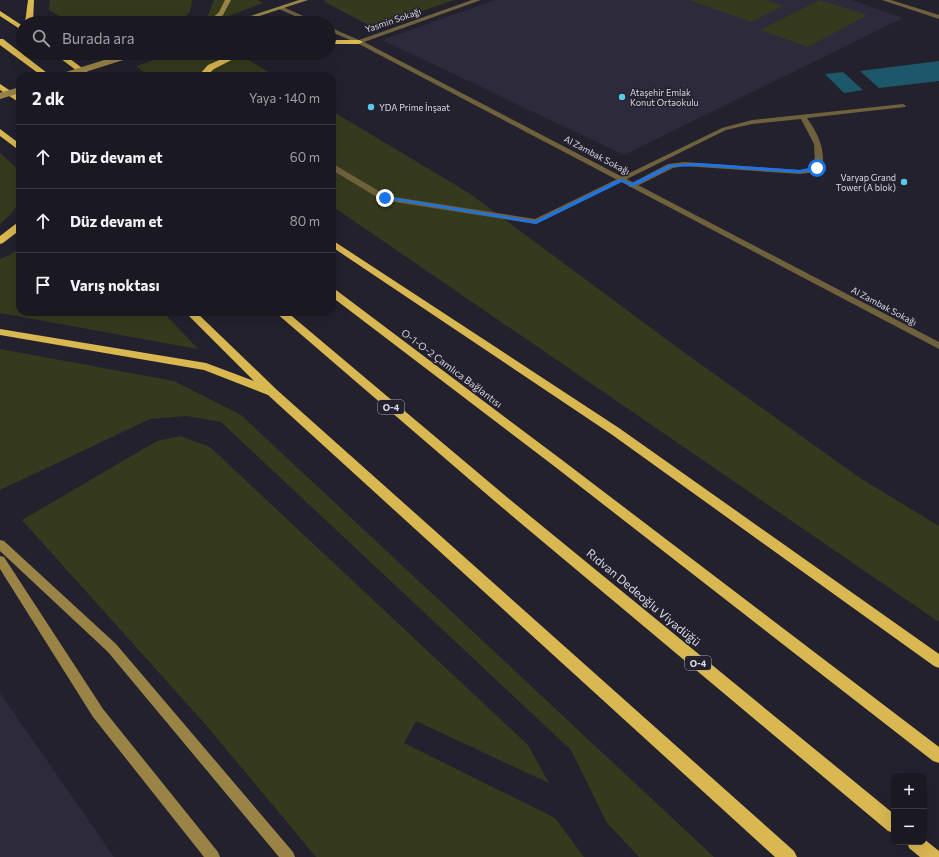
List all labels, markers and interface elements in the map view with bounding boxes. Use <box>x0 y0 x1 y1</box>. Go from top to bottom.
street label: Yasmin Sokağı <box>364 5 422 35</box>
search box <box>16 16 336 60</box>
icon: search <box>30 27 52 49</box>
text: Burada ara <box>62 29 135 47</box>
place label: Ataşehir Emlak Konut Ortaokulu <box>630 87 699 108</box>
text: 2 dk <box>32 88 65 109</box>
text: Yaya · 140 m <box>249 90 320 106</box>
marker: Ataşehir Emlak Konut Ortaokulu <box>617 92 627 102</box>
marker: YDA Prime İnşaat <box>366 102 376 112</box>
place label: YDA Prime İnşaat <box>379 102 450 113</box>
street label: Al Zambak Sokağı <box>562 133 632 177</box>
icon: ahead <box>32 146 54 168</box>
text: Düz devam et <box>70 148 163 166</box>
text: 60 m <box>290 149 320 165</box>
route start <box>808 159 826 177</box>
place label: Varyap Grand Tower (A blok) <box>836 172 896 193</box>
marker: Varyap Grand Tower (A blok) <box>899 177 909 187</box>
route end <box>376 189 394 207</box>
icon: ahead <box>32 210 54 232</box>
text: Düz devam et <box>70 212 163 230</box>
text: 80 m <box>290 213 320 229</box>
icon: arrive <box>32 274 54 296</box>
text: Varış noktası <box>70 276 160 294</box>
street label: Al Zambak Sokağı <box>849 284 919 328</box>
street label: O-1-O-2 Çamlıca Bağlantısı <box>399 326 505 410</box>
road number: O-4 <box>378 400 404 414</box>
street label: Rıdvan Dedeoğlu Viyadüğü <box>584 545 704 649</box>
road number: O-4 <box>685 656 711 670</box>
map controls <box>891 773 927 845</box>
button: + <box>891 773 927 809</box>
button: − <box>891 809 927 845</box>

